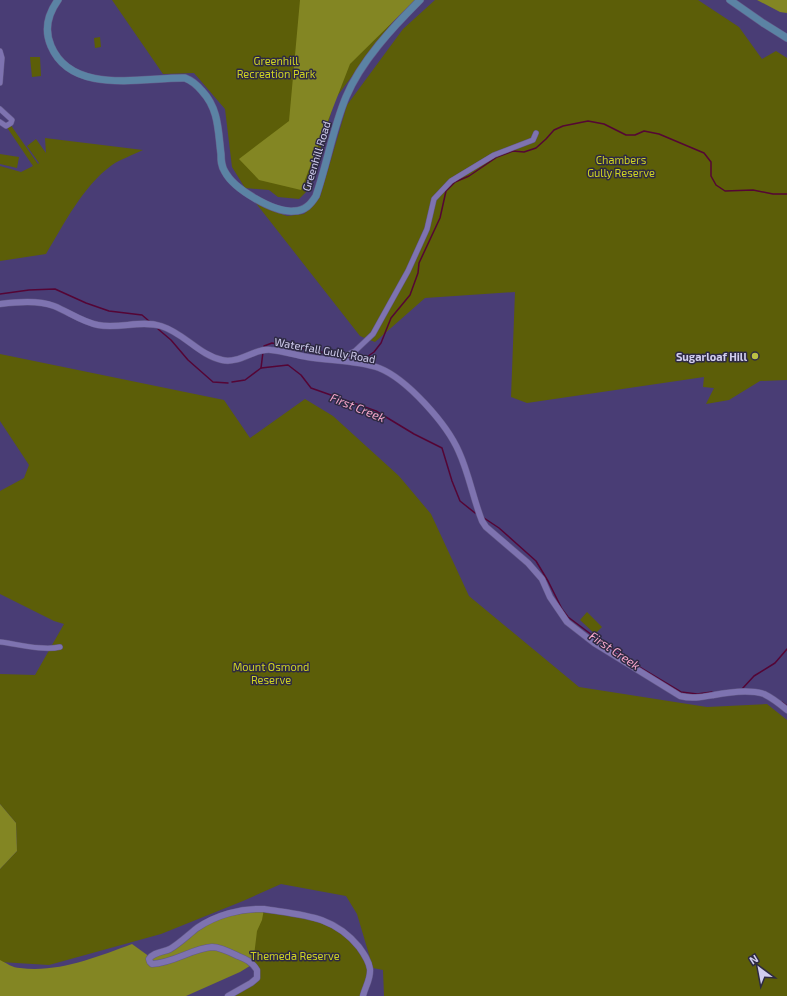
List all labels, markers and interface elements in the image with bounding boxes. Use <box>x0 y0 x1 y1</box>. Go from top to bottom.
park label: Greenhill Recreation Park <box>237 54 316 80</box>
street label: Greenhill Road <box>299 119 333 193</box>
park label: Chambers Gully Reserve <box>587 153 655 179</box>
street label: Waterfall Gully Road <box>273 335 377 365</box>
place label: Sugarloaf Hill <box>676 350 747 363</box>
marker: Sugarloaf Hill <box>750 351 760 361</box>
water label: First Creek <box>328 390 388 424</box>
water label: First Creek <box>587 628 643 672</box>
park label: Mount Osmond Reserve <box>233 660 309 686</box>
north arrow <box>739 948 779 988</box>
park label: Themeda Reserve <box>250 949 340 962</box>
text: N <box>747 951 760 967</box>

